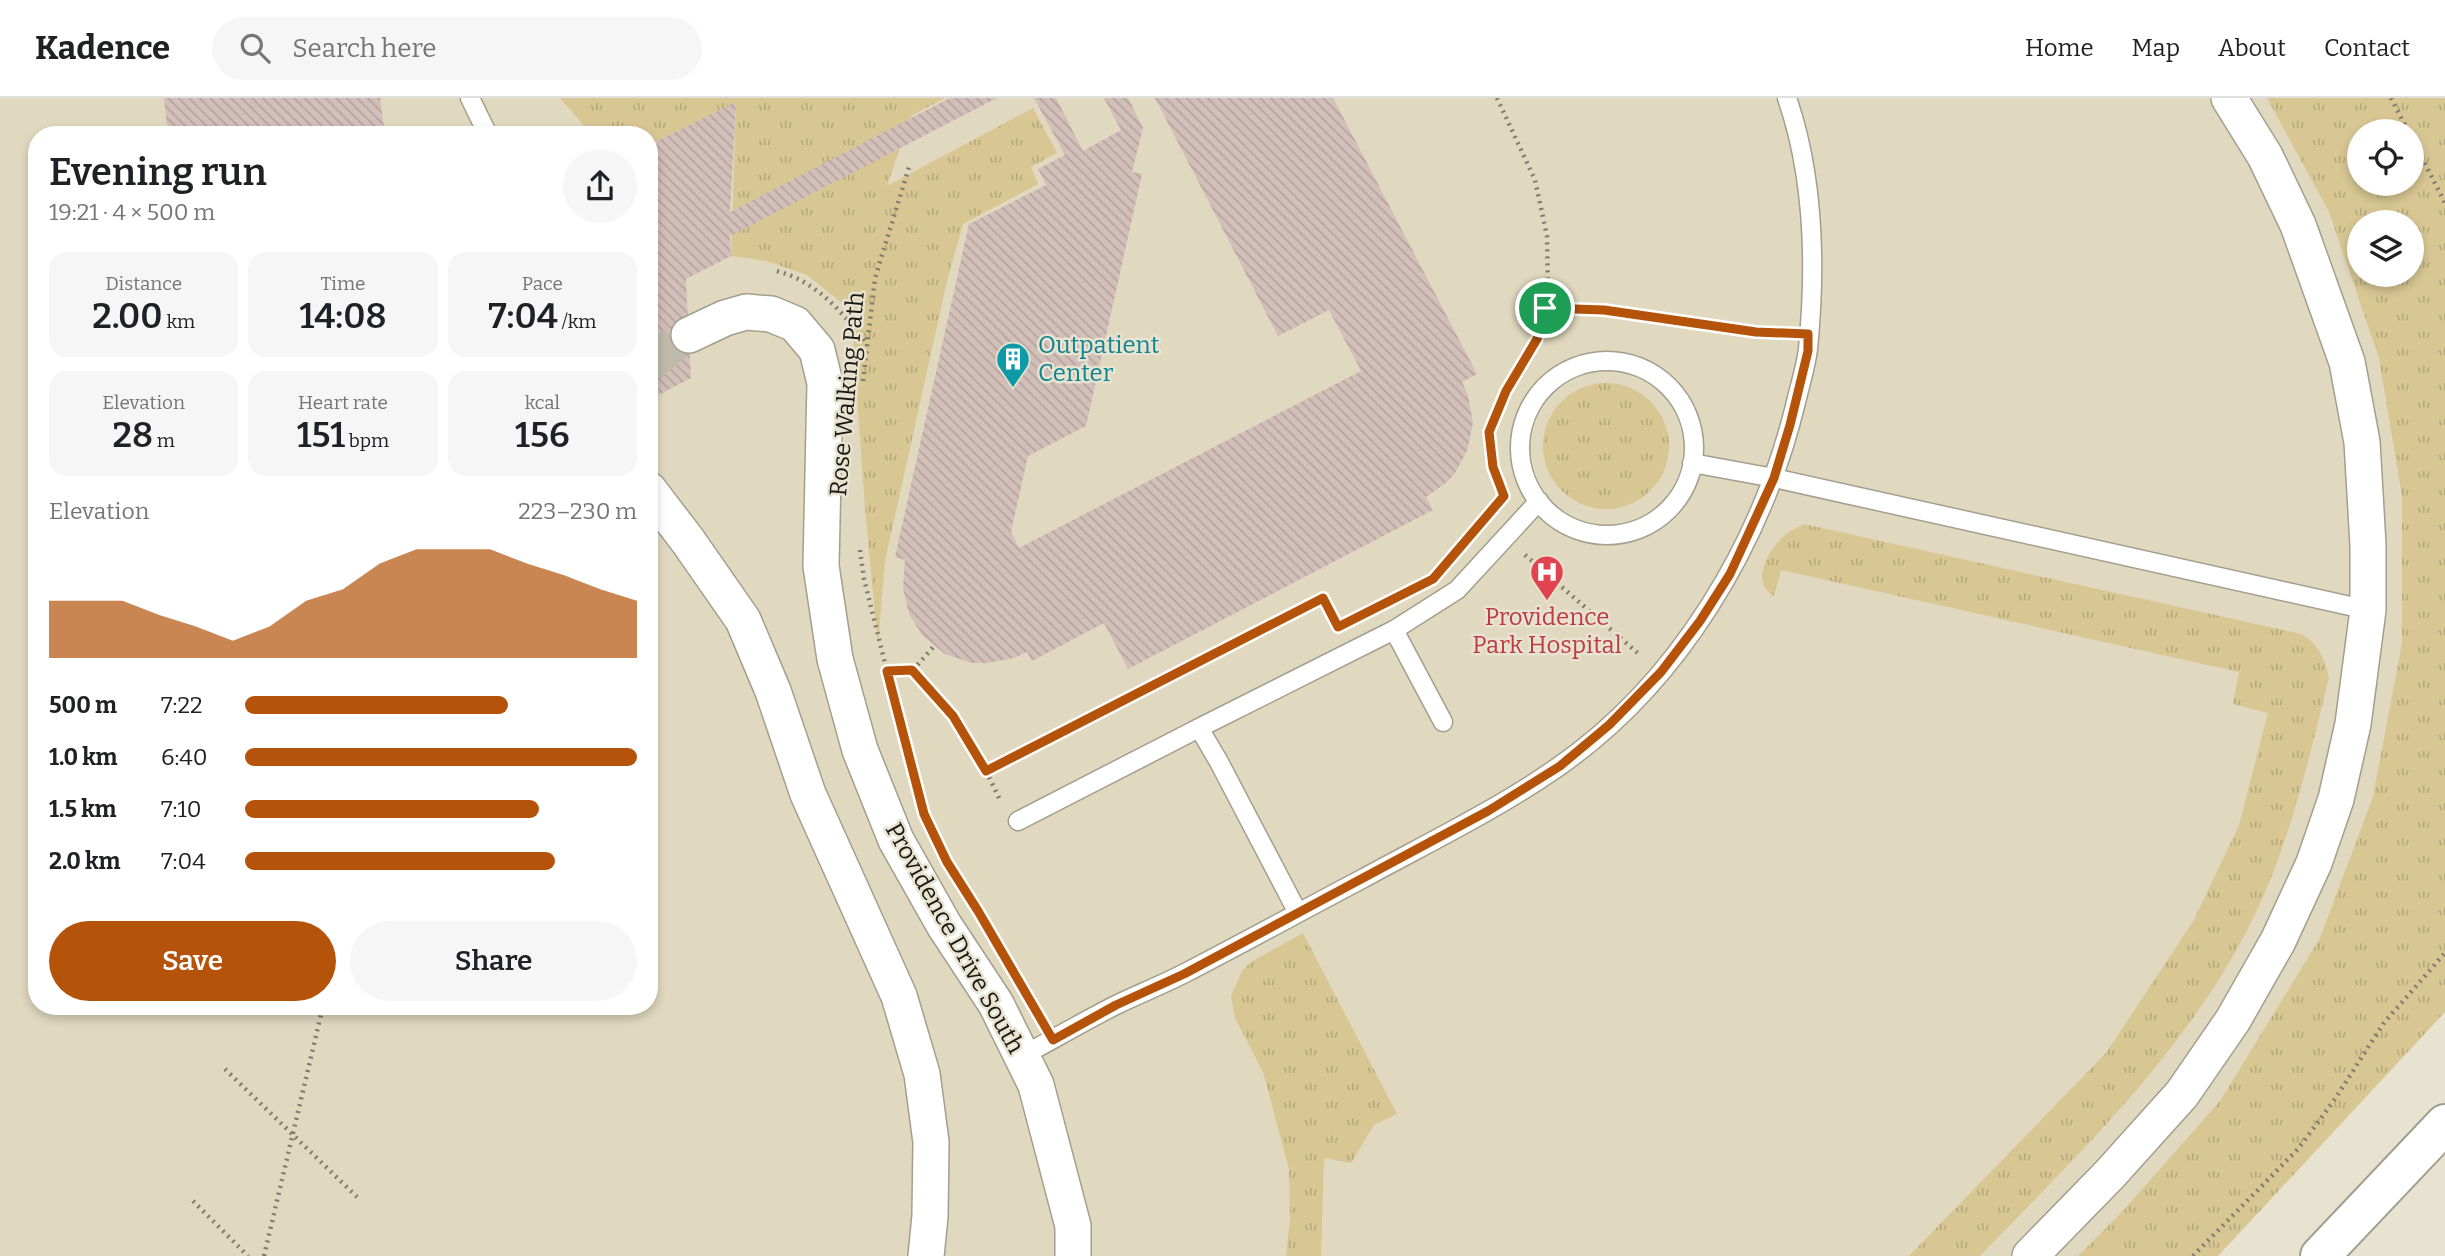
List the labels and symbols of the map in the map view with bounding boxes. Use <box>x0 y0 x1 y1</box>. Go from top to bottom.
pin <box>1515 278 1575 338</box>
street label: Rose Walking Path <box>824 291 870 497</box>
place label: Outpatient Center <box>1038 331 1160 387</box>
building icon: Outpatient Center <box>994 340 1032 389</box>
hospital icon: Providence Park Hospital <box>1528 553 1566 602</box>
place label: Providence Park Hospital <box>1472 603 1622 659</box>
street label: Providence Drive South <box>880 818 1030 1058</box>

